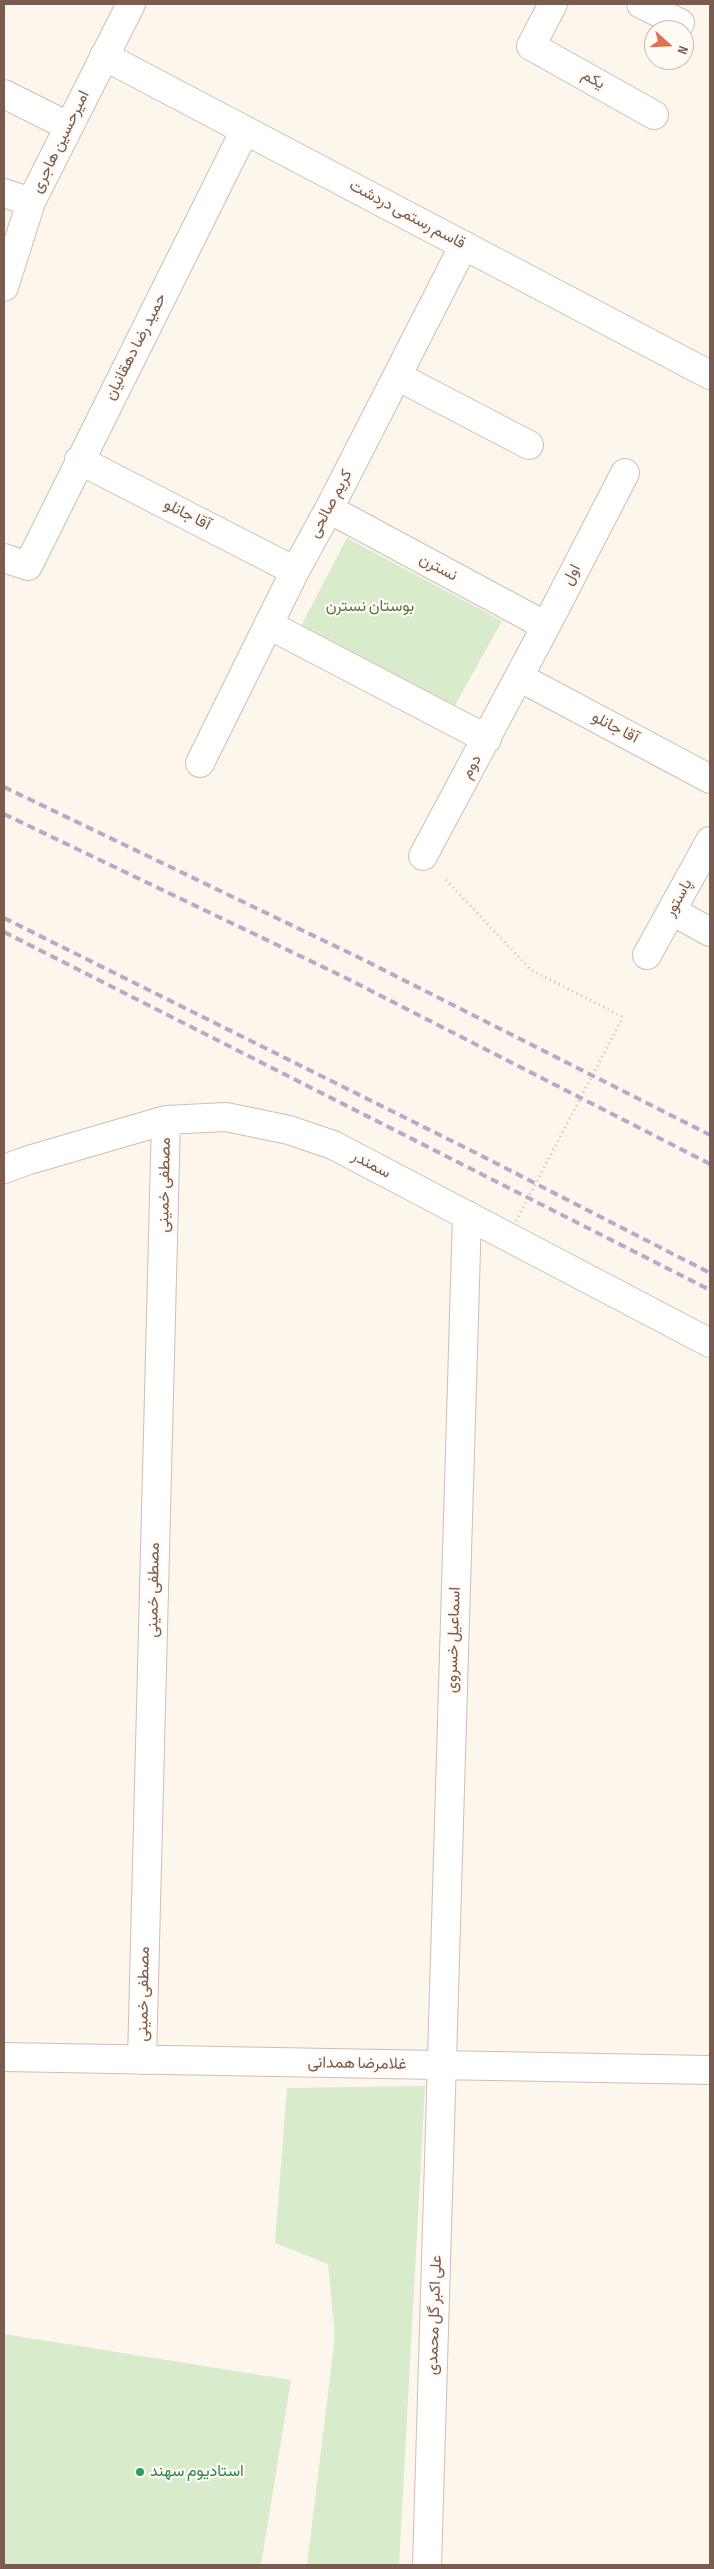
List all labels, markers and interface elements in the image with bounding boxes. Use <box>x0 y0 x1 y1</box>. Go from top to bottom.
north arrow <box>644 20 694 70</box>
text: N <box>673 44 692 56</box>
street label: یکم <box>578 66 608 94</box>
street label: امیرحسین هاجری <box>28 88 94 196</box>
street label: قاسم رستمی دردشت <box>346 176 468 254</box>
street label: حمید رضا دهقانیان <box>101 290 171 404</box>
street label: کریم صالحی <box>305 467 357 541</box>
street label: آقا جانلو <box>160 495 214 535</box>
street label: نسترن <box>416 550 460 586</box>
street label: اول <box>559 561 585 589</box>
park label: بوستان نسترن <box>326 597 414 617</box>
street label: آقا جانلو <box>588 708 642 748</box>
street label: دوم <box>458 752 486 782</box>
street label: پاستور <box>661 876 697 920</box>
street label: مصطفی خمینی <box>155 1137 175 1233</box>
street label: سمندر <box>348 1147 394 1183</box>
street label: مصطفی خمینی <box>144 1542 164 1638</box>
street label: اسماعیل خسروی <box>443 1587 465 1693</box>
street label: مصطفی خمینی <box>134 1946 154 2042</box>
street label: غلامرضا همدانی <box>307 2054 407 2074</box>
street label: علی اکبر گل محمدی <box>423 2255 447 2375</box>
place label: استادیوم سهند <box>150 2462 244 2482</box>
marker: استادیوم سهند <box>134 2466 146 2478</box>

